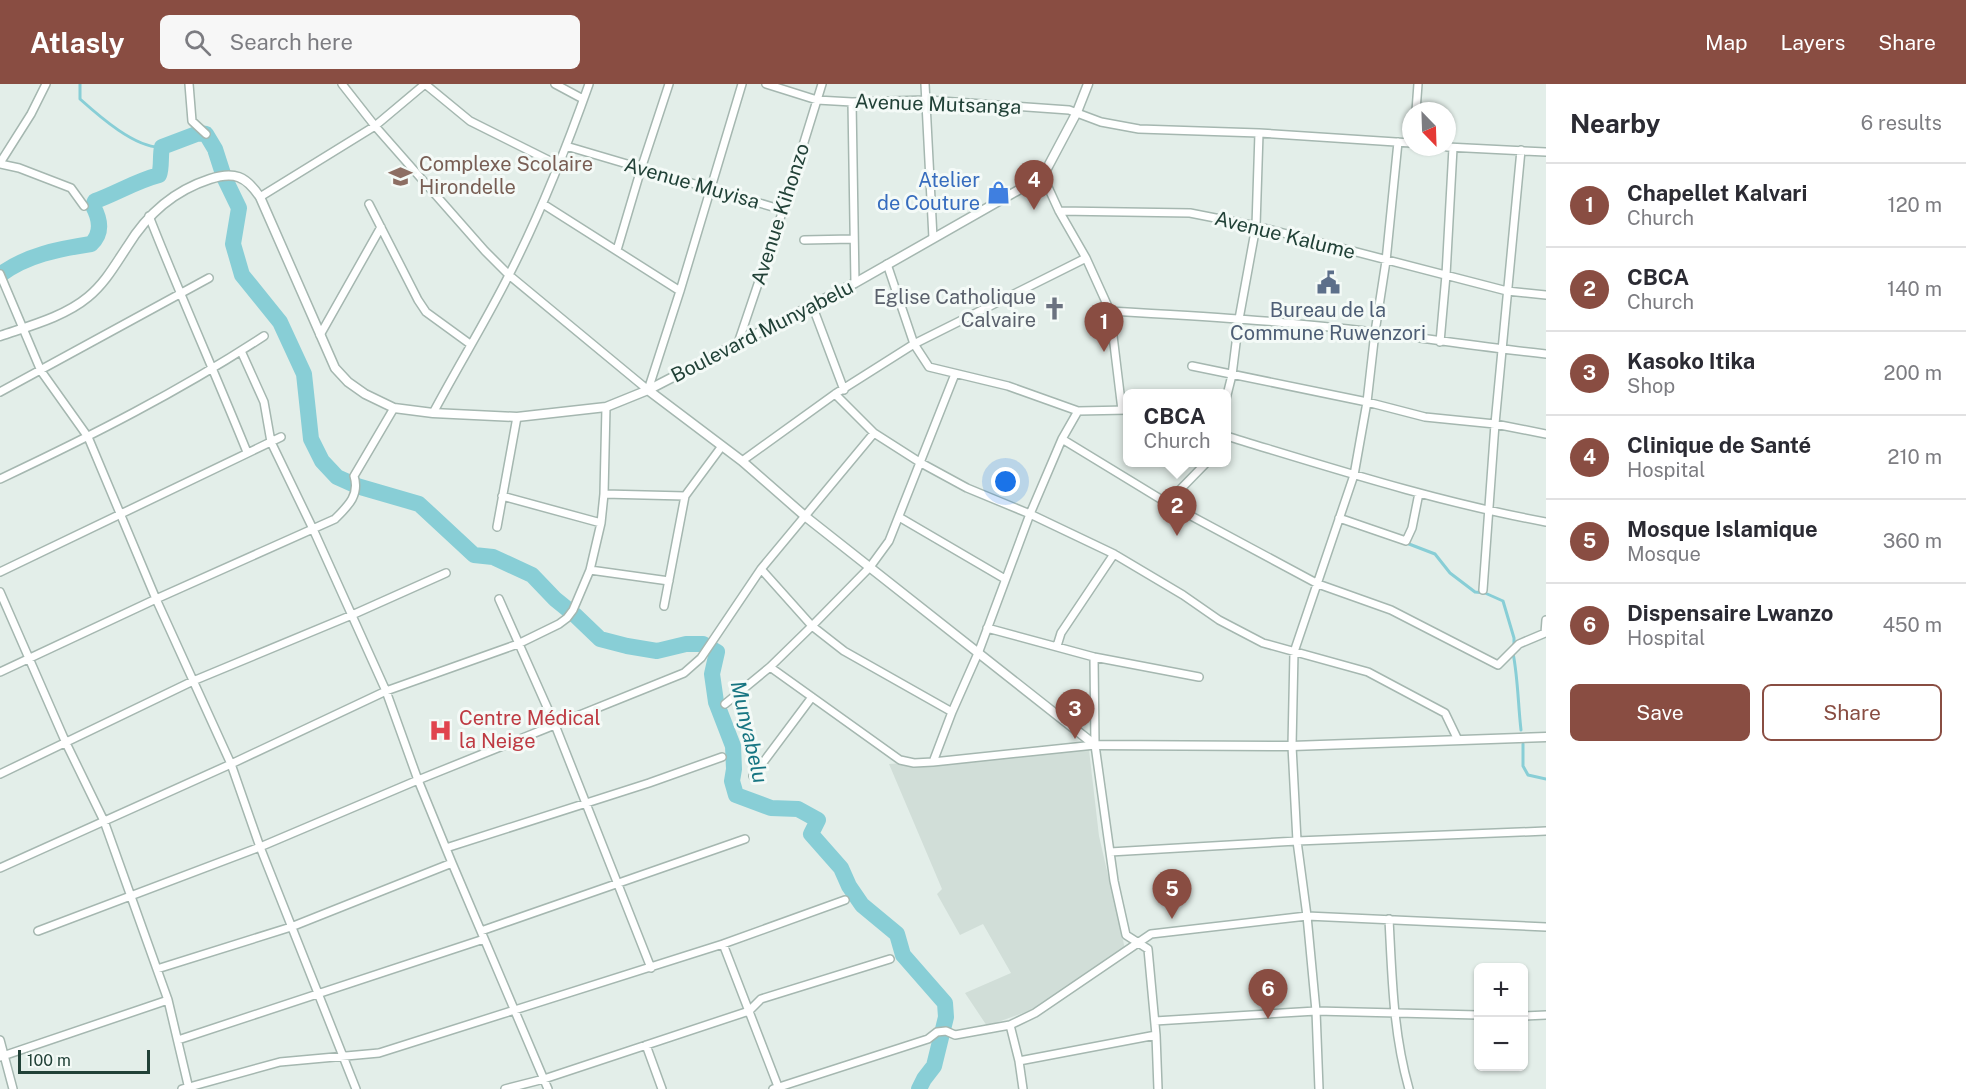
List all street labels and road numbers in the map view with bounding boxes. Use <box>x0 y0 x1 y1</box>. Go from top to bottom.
street label: Avenue Mutsanga <box>854 89 1022 119</box>
street label: Avenue Kihonzo <box>746 140 814 288</box>
street label: Avenue Muyisa <box>622 152 762 214</box>
street label: Avenue Kalume <box>1212 206 1358 264</box>
street label: Boulevard Munyabelu <box>667 275 857 387</box>

